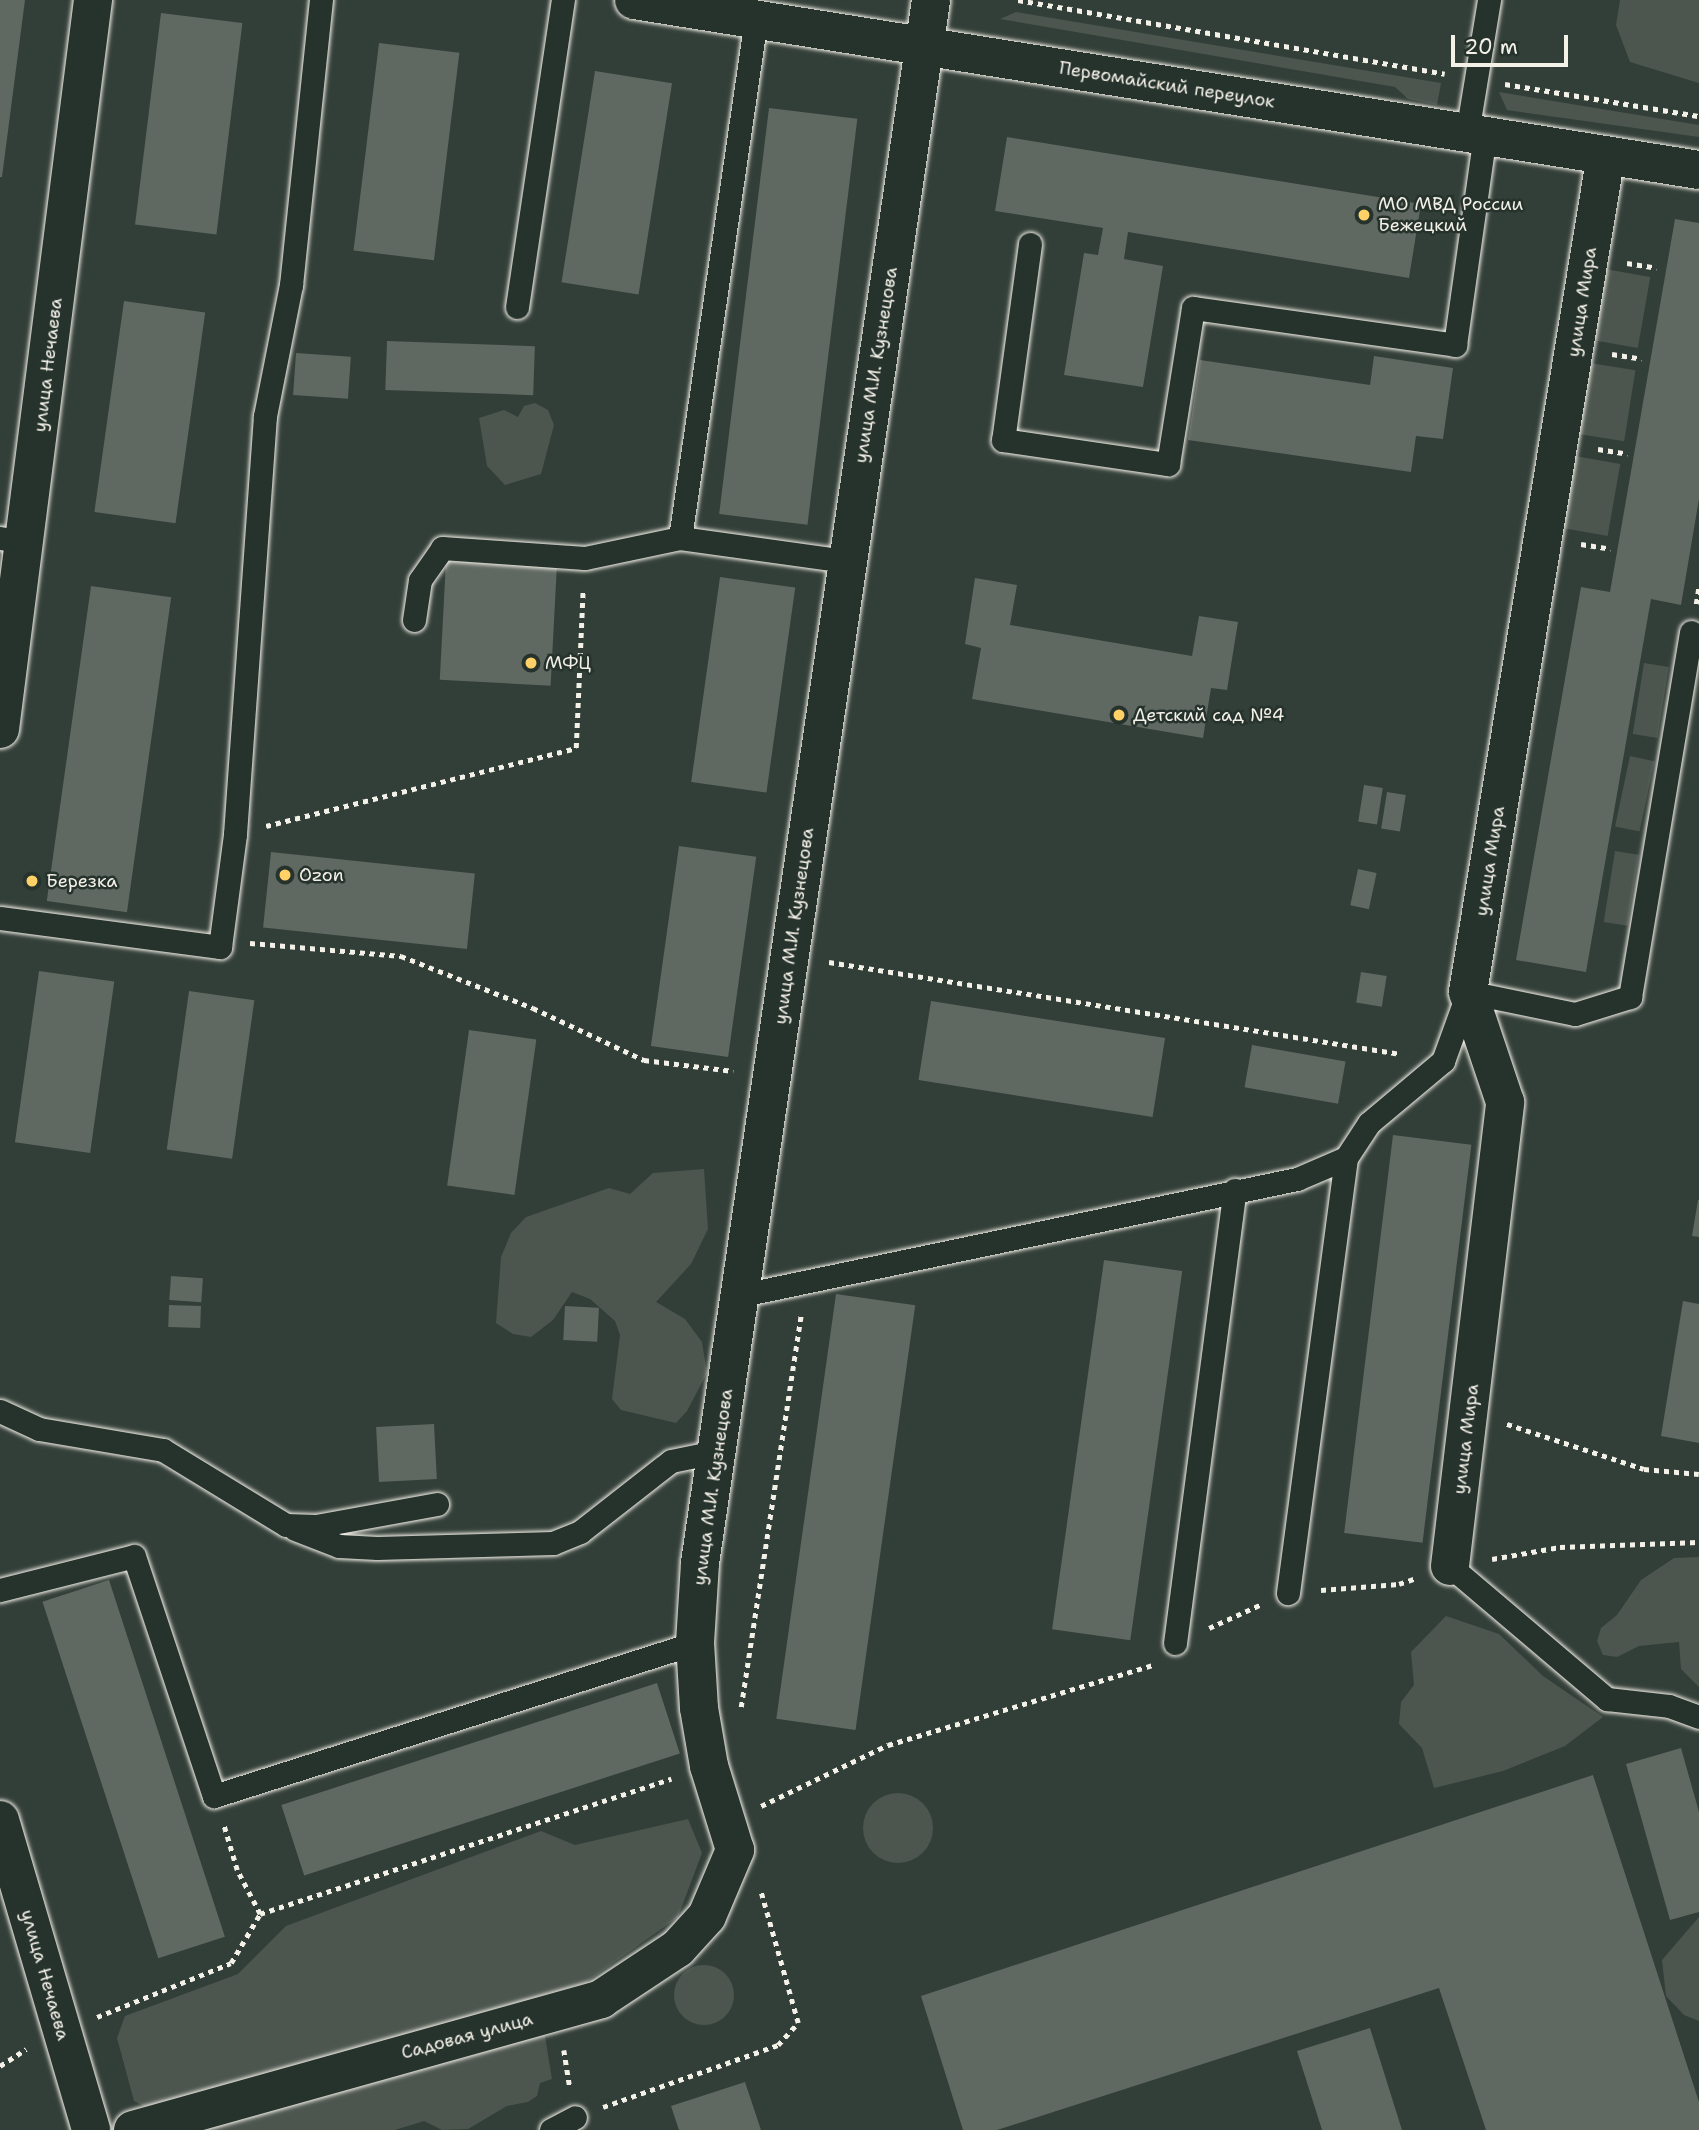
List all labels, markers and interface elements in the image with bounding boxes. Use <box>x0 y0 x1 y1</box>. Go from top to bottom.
scale bar <box>1454 21 1571 65</box>
text: 20 m <box>1464 33 1518 61</box>
street label: Первомайский переулок <box>1058 57 1276 113</box>
place label: МО МВД России Бежецкий <box>1378 194 1523 236</box>
marker: МО МВД России Бежецкий <box>1356 207 1372 223</box>
street label: улица Мира <box>1563 246 1601 358</box>
street label: улица М.И. Кузнецова <box>850 265 902 465</box>
street label: улица Нечаева <box>29 297 67 433</box>
place label: МФЦ <box>545 652 591 674</box>
marker: МФЦ <box>523 655 539 671</box>
place label: Детский сад №4 <box>1133 704 1284 726</box>
marker: Детский сад №4 <box>1111 707 1127 723</box>
street label: улица Мира <box>1471 805 1509 917</box>
street label: улица М.И. Кузнецова <box>770 826 818 1026</box>
place label: Ozon <box>299 864 344 886</box>
marker: Ozon <box>277 867 293 883</box>
place label: Березка <box>46 870 117 892</box>
marker: Березка <box>24 873 40 889</box>
street label: улица Мира <box>1449 1383 1483 1495</box>
street label: улица М.И. Кузнецова <box>689 1387 737 1587</box>
street label: улица Нечаева <box>16 1907 74 2043</box>
street label: Садовая улица <box>399 2008 535 2064</box>

